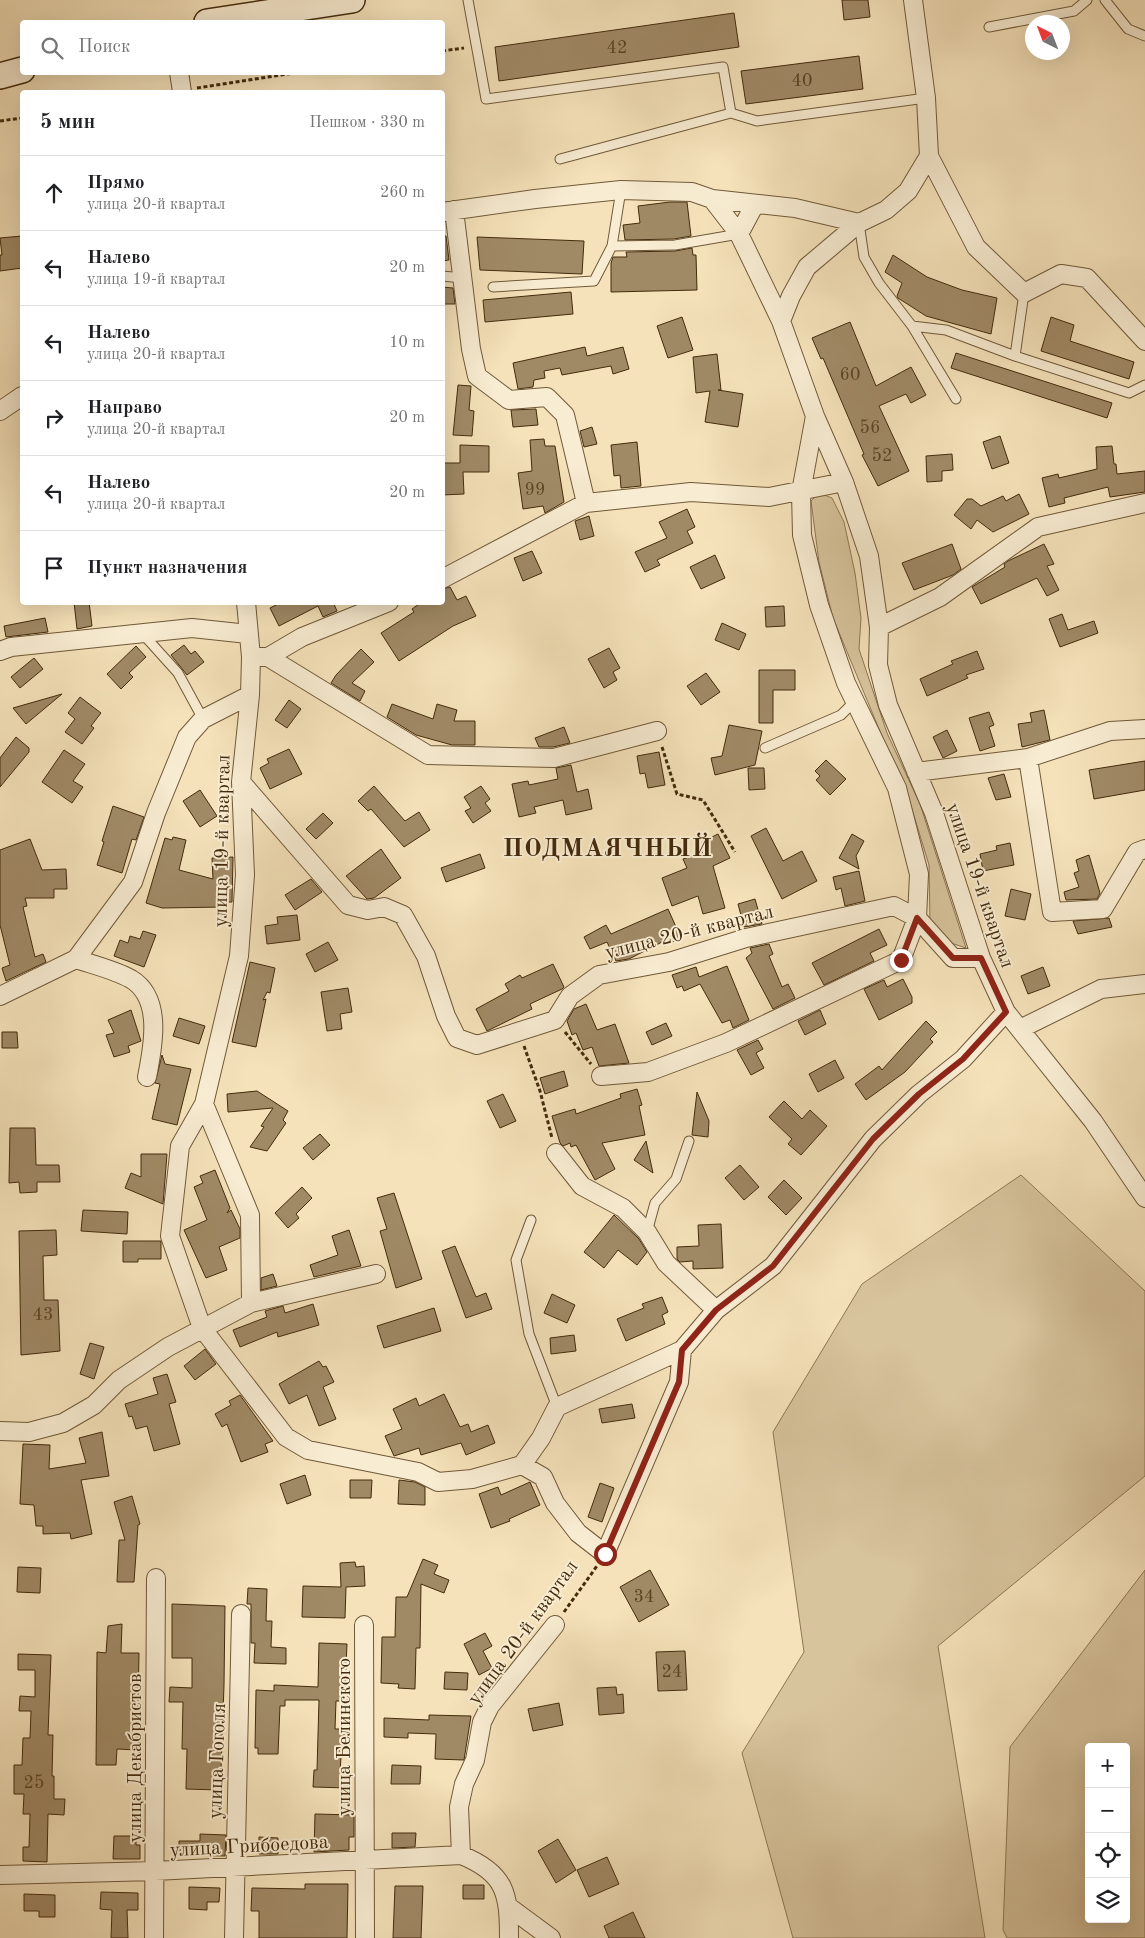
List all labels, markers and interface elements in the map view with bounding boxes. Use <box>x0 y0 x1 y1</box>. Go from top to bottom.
north arrow <box>1025 15 1070 60</box>
search box <box>20 20 445 75</box>
icon: search <box>38 34 66 62</box>
text: Поиск <box>78 38 130 57</box>
house number: 42 <box>607 39 627 57</box>
house number: 40 <box>792 72 812 90</box>
text: 5 мин <box>40 112 95 133</box>
text: Пешком · 330 m <box>309 115 425 131</box>
text: Прямо <box>87 174 145 193</box>
icon: ahead <box>40 179 68 207</box>
text: 260 m <box>380 185 425 201</box>
text: улица 20-й квартал <box>87 197 225 213</box>
text: Налево <box>87 249 150 268</box>
icon: left <box>40 254 68 282</box>
text: 20 m <box>389 260 425 276</box>
text: улица 19-й квартал <box>87 272 225 288</box>
text: Налево <box>87 324 150 343</box>
icon: left <box>40 329 68 357</box>
text: 10 m <box>389 335 425 351</box>
text: улица 20-й квартал <box>87 347 225 363</box>
house number: 60 <box>840 366 860 384</box>
text: Направо <box>87 399 162 418</box>
icon: right <box>40 404 68 432</box>
text: 20 m <box>389 410 425 426</box>
house number: 56 <box>860 419 880 437</box>
text: улица 20-й квартал <box>87 422 225 438</box>
house number: 52 <box>872 447 892 465</box>
text: Налево <box>87 474 150 493</box>
icon: left <box>40 479 68 507</box>
house number: 99 <box>525 481 545 499</box>
text: 20 m <box>389 485 425 501</box>
text: улица 20-й квартал <box>87 497 225 513</box>
icon: arrive <box>40 554 68 582</box>
text: Пункт назначения <box>87 559 247 578</box>
street label: улица 19-й квартал <box>211 754 235 928</box>
street label: улица 19-й квартал <box>941 801 1017 971</box>
district label: ПОДМАЯЧНЫЙ <box>503 832 713 862</box>
street label: улица 20-й квартал <box>603 902 776 964</box>
route end <box>890 949 913 972</box>
house number: 43 <box>33 1306 53 1324</box>
route start <box>594 1543 617 1566</box>
street label: улица 20-й квартал <box>465 1557 583 1709</box>
house number: 34 <box>634 1588 654 1606</box>
street label: улица Белинского <box>335 1658 355 1816</box>
house number: 24 <box>662 1663 682 1681</box>
street label: улица Декабристов <box>126 1673 146 1843</box>
street label: улица Гоголя <box>206 1703 230 1820</box>
map controls <box>1085 1743 1130 1923</box>
button: + <box>1085 1743 1130 1788</box>
house number: 25 <box>24 1774 44 1792</box>
button: − <box>1085 1788 1130 1833</box>
street label: улица Грибоедова <box>169 1833 329 1861</box>
button: locate <box>1085 1833 1130 1878</box>
button: layers <box>1085 1878 1130 1923</box>

